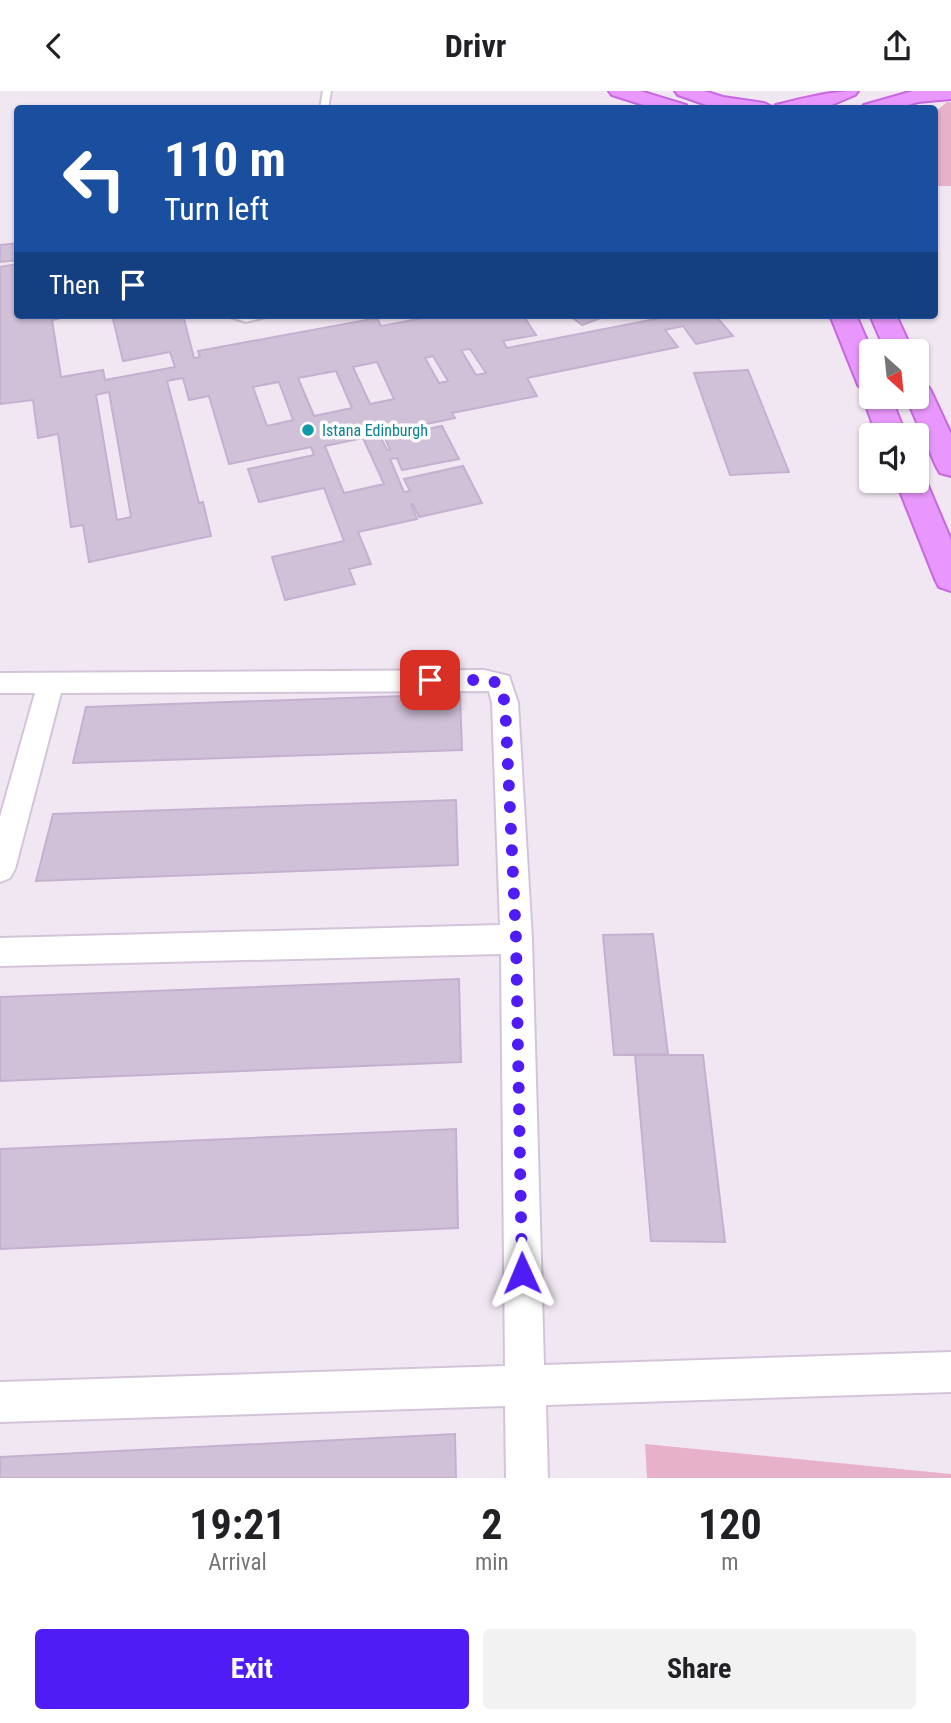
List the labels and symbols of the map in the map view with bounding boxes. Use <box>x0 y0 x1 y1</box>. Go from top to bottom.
north arrow <box>859 339 929 409</box>
place label: Istana Edinburgh <box>322 421 428 440</box>
marker: Istana Edinburgh <box>300 422 316 438</box>
pin <box>400 650 460 710</box>
position arrow <box>485 1236 559 1310</box>

